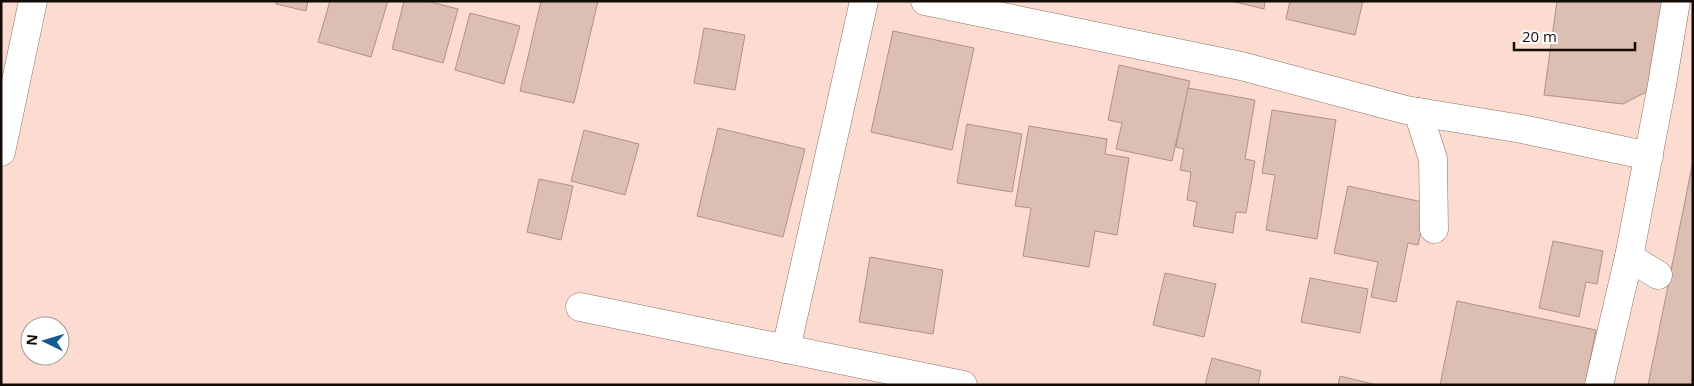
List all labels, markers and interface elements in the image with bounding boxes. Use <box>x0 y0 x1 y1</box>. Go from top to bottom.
scale bar <box>1514 20 1635 52</box>
text: 20 m <box>1522 26 1557 46</box>
north arrow <box>20 316 70 366</box>
text: N <box>22 333 42 346</box>

